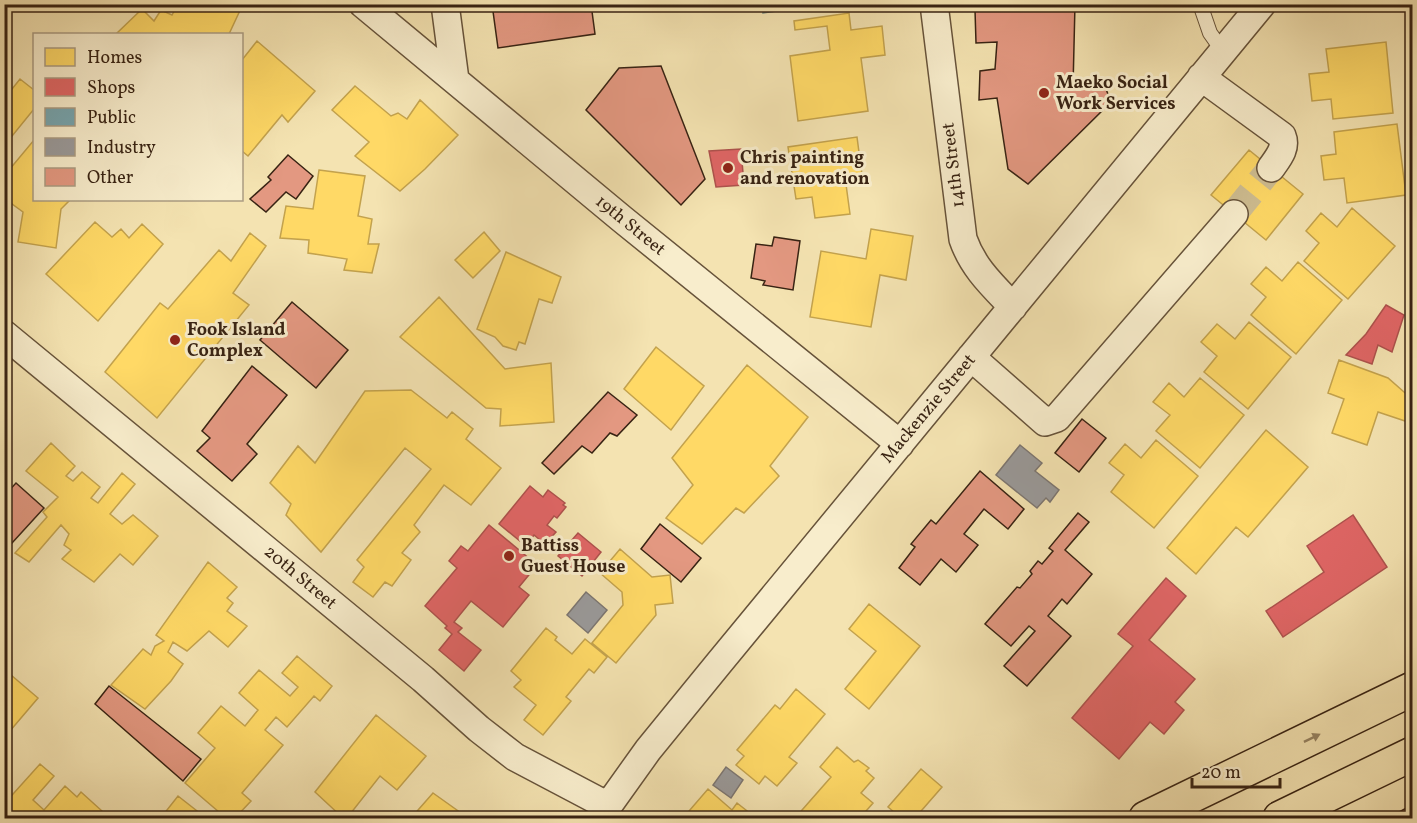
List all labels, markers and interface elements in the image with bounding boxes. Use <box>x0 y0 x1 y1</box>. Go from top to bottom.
legend <box>33 33 243 201</box>
text: Homes <box>87 46 142 71</box>
place label: Maeko Social Work Services <box>1056 71 1176 117</box>
text: Shops <box>87 76 135 101</box>
marker: Maeko Social Work Services <box>1037 86 1051 100</box>
text: Public <box>87 106 136 131</box>
street label: 14th Street <box>936 121 972 209</box>
text: Industry <box>87 136 156 161</box>
place label: Chris painting and renovation <box>740 146 870 192</box>
marker: Chris painting and renovation <box>721 161 735 175</box>
text: Other <box>87 166 134 191</box>
street label: 19th Street <box>589 190 671 262</box>
place label: Fook Island Complex <box>187 318 285 364</box>
marker: Fook Island Complex <box>168 333 182 347</box>
street label: Mackenzie Street <box>876 349 982 469</box>
place label: Battiss Guest House <box>521 534 625 580</box>
street label: 20th Street <box>258 540 342 616</box>
marker: Battiss Guest House <box>502 549 516 563</box>
one-way arrow <box>1304 733 1321 742</box>
scale bar <box>1192 751 1280 789</box>
text: 20 m <box>1201 761 1241 786</box>

